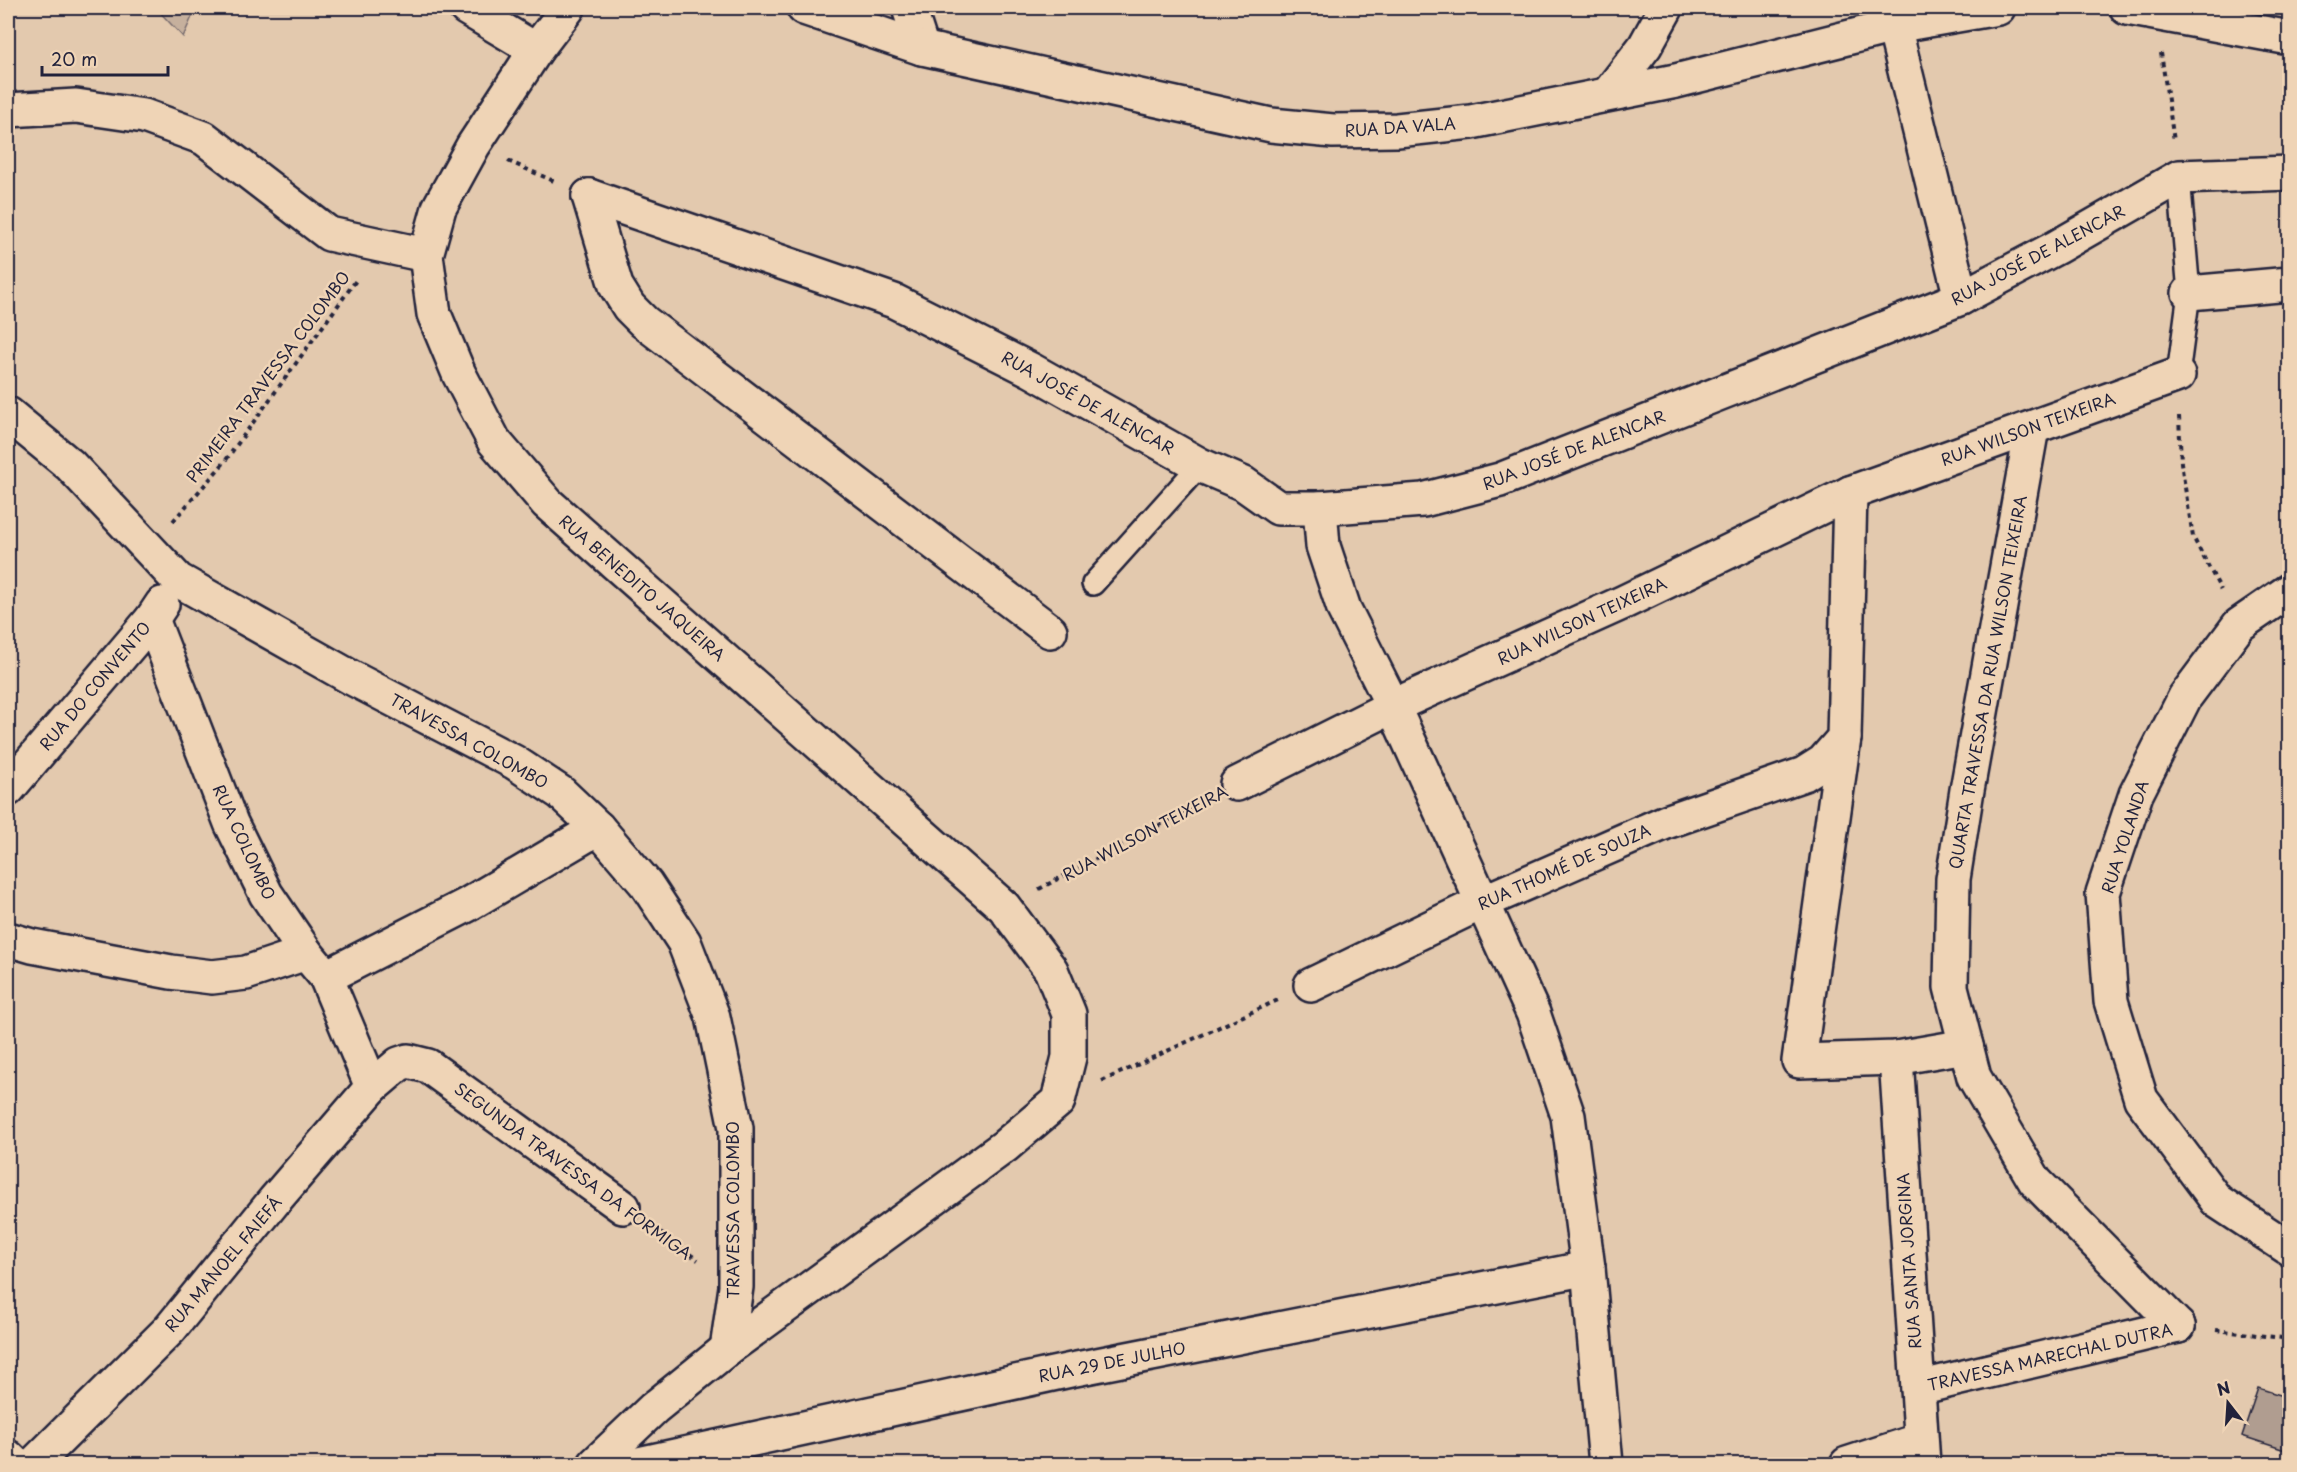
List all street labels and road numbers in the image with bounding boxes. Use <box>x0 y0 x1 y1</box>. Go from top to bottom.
street label: RUA DA VALA <box>1344 110 1456 142</box>
street label: RUA JOSÉ DE ALENCAR <box>1946 198 2129 310</box>
street label: PRIMEIRA TRAVESSA COLOMBO <box>180 266 355 487</box>
street label: RUA JOSÉ DE ALENCAR <box>998 345 1179 460</box>
street label: RUA WILSON TEIXEIRA <box>1937 385 2118 471</box>
street label: RUA JOSÉ DE ALENCAR <box>1479 403 1669 495</box>
street label: QUARTA TRAVESSA DA RUA WILSON TEIXEIRA <box>1942 493 2032 871</box>
street label: RUA BENEDITO JAQUEIRA <box>554 508 731 666</box>
street label: RUA WILSON TEIXEIRA <box>1493 570 1670 670</box>
street label: RUA DO CONVENTO <box>33 616 155 755</box>
street label: TRAVESSA COLOMBO <box>386 687 553 794</box>
street label: RUA YOLANDA <box>2094 777 2154 896</box>
street label: RUA WILSON TEIXEIRA <box>1058 778 1232 886</box>
street label: RUA COLOMBO <box>208 780 282 903</box>
street label: RUA THOMÉ DE SOUZA <box>1473 817 1654 915</box>
street label: SEGUNDA TRAVESSA DA FORMIGA <box>450 1076 697 1264</box>
street label: TRAVESSA COLOMBO <box>720 1121 744 1299</box>
street label: RUA SANTA JORGINA <box>1890 1172 1926 1350</box>
street label: RUA MANOEL FAIEFÁ <box>158 1190 286 1336</box>
street label: TRAVESSA MARECHAL DUTRA <box>1925 1316 2175 1396</box>
street label: RUA 29 DE JULHO <box>1036 1335 1188 1387</box>

